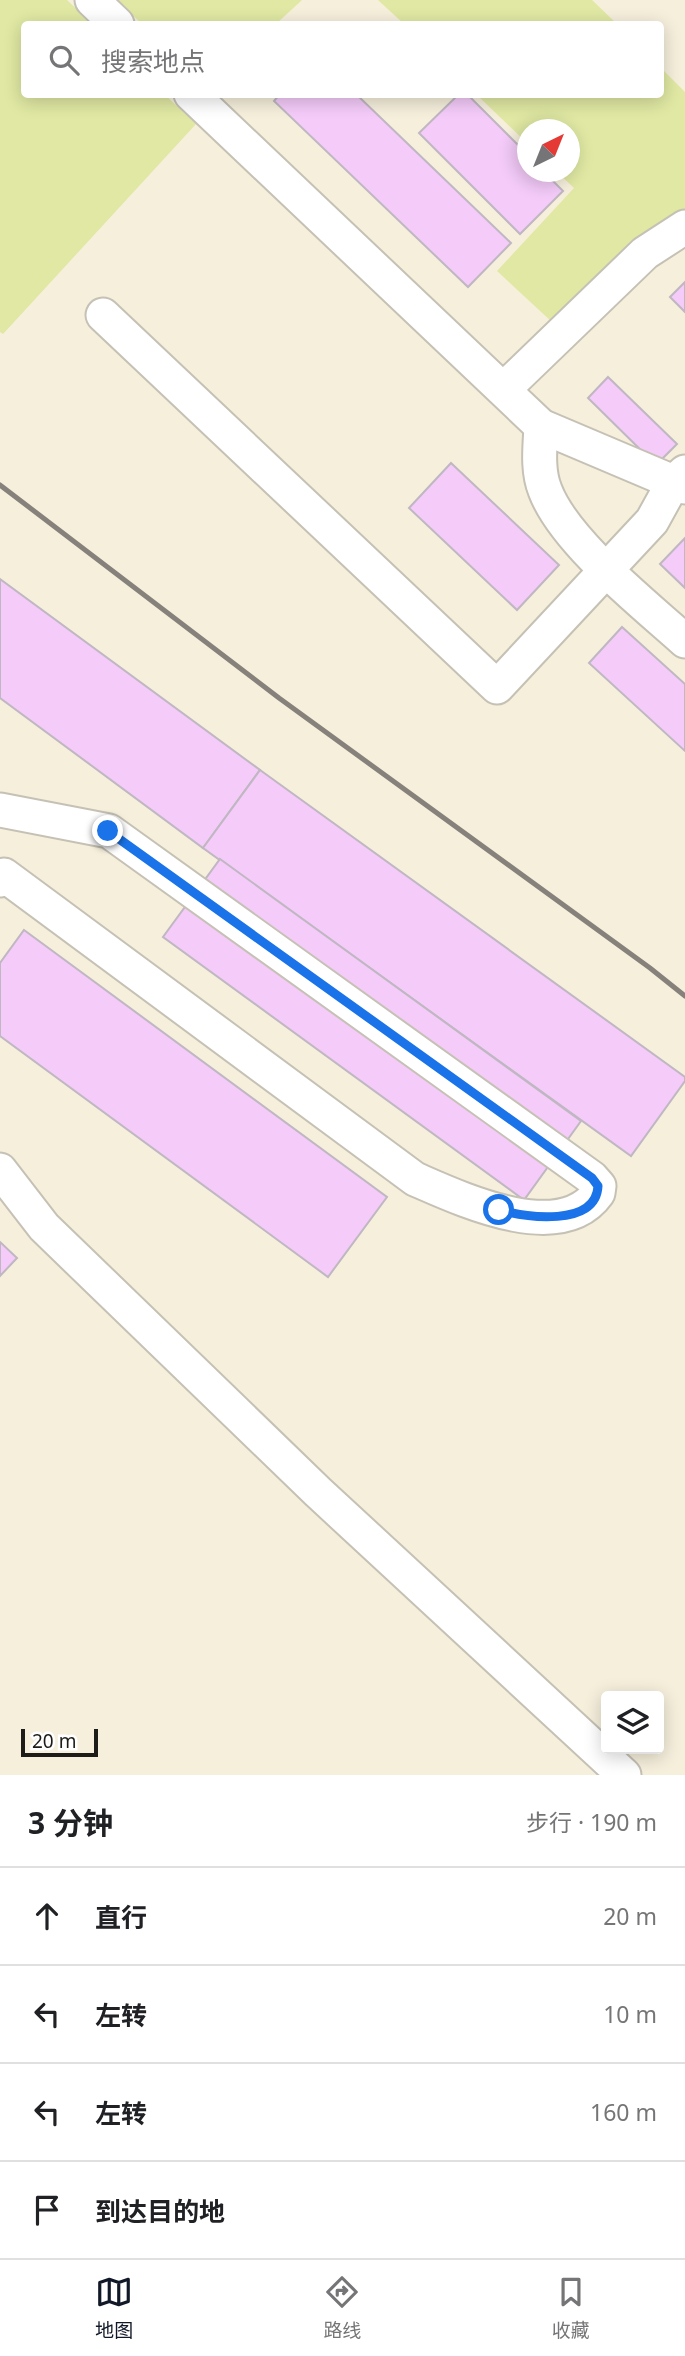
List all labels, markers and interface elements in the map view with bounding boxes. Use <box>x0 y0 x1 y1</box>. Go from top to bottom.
search box <box>21 21 664 98</box>
icon: search <box>45 41 83 79</box>
text: 搜索地点 <box>101 43 205 79</box>
north arrow <box>517 119 580 182</box>
route end <box>92 815 123 846</box>
route start <box>483 1194 514 1225</box>
map controls <box>601 1691 664 1754</box>
button: layers <box>601 1691 664 1754</box>
scale bar <box>21 1726 98 1758</box>
text: 20 m <box>32 1728 76 1754</box>
text: 3 分钟 <box>28 1802 113 1843</box>
text: 步行 · 190 m <box>526 1806 657 1838</box>
icon: ahead <box>28 1897 66 1935</box>
text: 直行 <box>95 1899 147 1935</box>
text: 20 m <box>603 1900 657 1932</box>
icon: left <box>28 1995 66 2033</box>
text: 左转 <box>95 1997 147 2033</box>
text: 10 m <box>603 1998 657 2030</box>
icon: left <box>28 2093 66 2131</box>
text: 左转 <box>95 2095 147 2131</box>
text: 160 m <box>590 2096 657 2128</box>
icon: arrive <box>28 2191 66 2229</box>
text: 到达目的地 <box>95 2193 225 2229</box>
tab: 地图 <box>95 2273 133 2343</box>
tab: 路线 <box>323 2273 362 2343</box>
tab: 收藏 <box>552 2273 590 2343</box>

